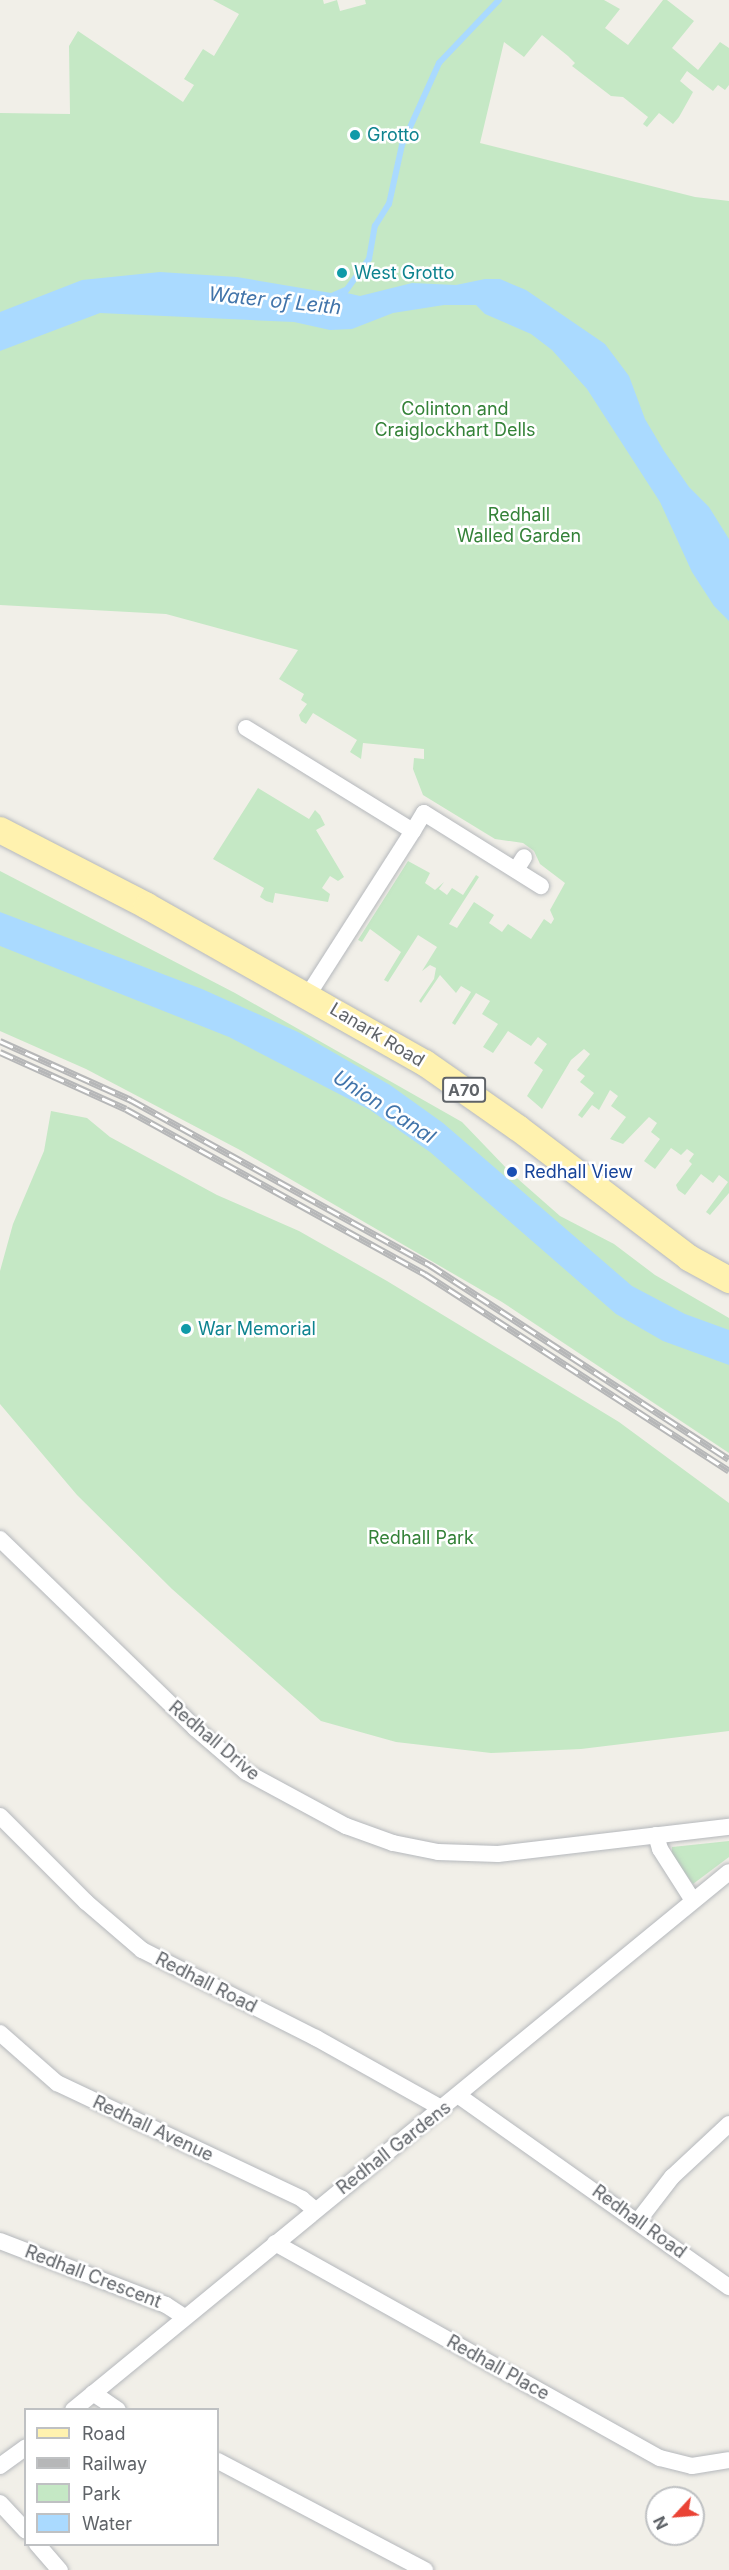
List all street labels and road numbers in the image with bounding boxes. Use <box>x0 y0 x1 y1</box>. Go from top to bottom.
street label: Lanark Road <box>326 998 428 1072</box>
road number: A70 <box>442 1077 486 1103</box>
street label: Redhall Drive <box>164 1697 264 1785</box>
street label: Redhall Road <box>152 1948 260 2018</box>
street label: Redhall Avenue <box>89 2092 217 2166</box>
street label: Redhall Gardens <box>333 2097 455 2199</box>
street label: Redhall Road <box>588 2181 690 2263</box>
street label: Redhall Crescent <box>22 2241 164 2313</box>
street label: Redhall Place <box>443 2331 553 2405</box>

